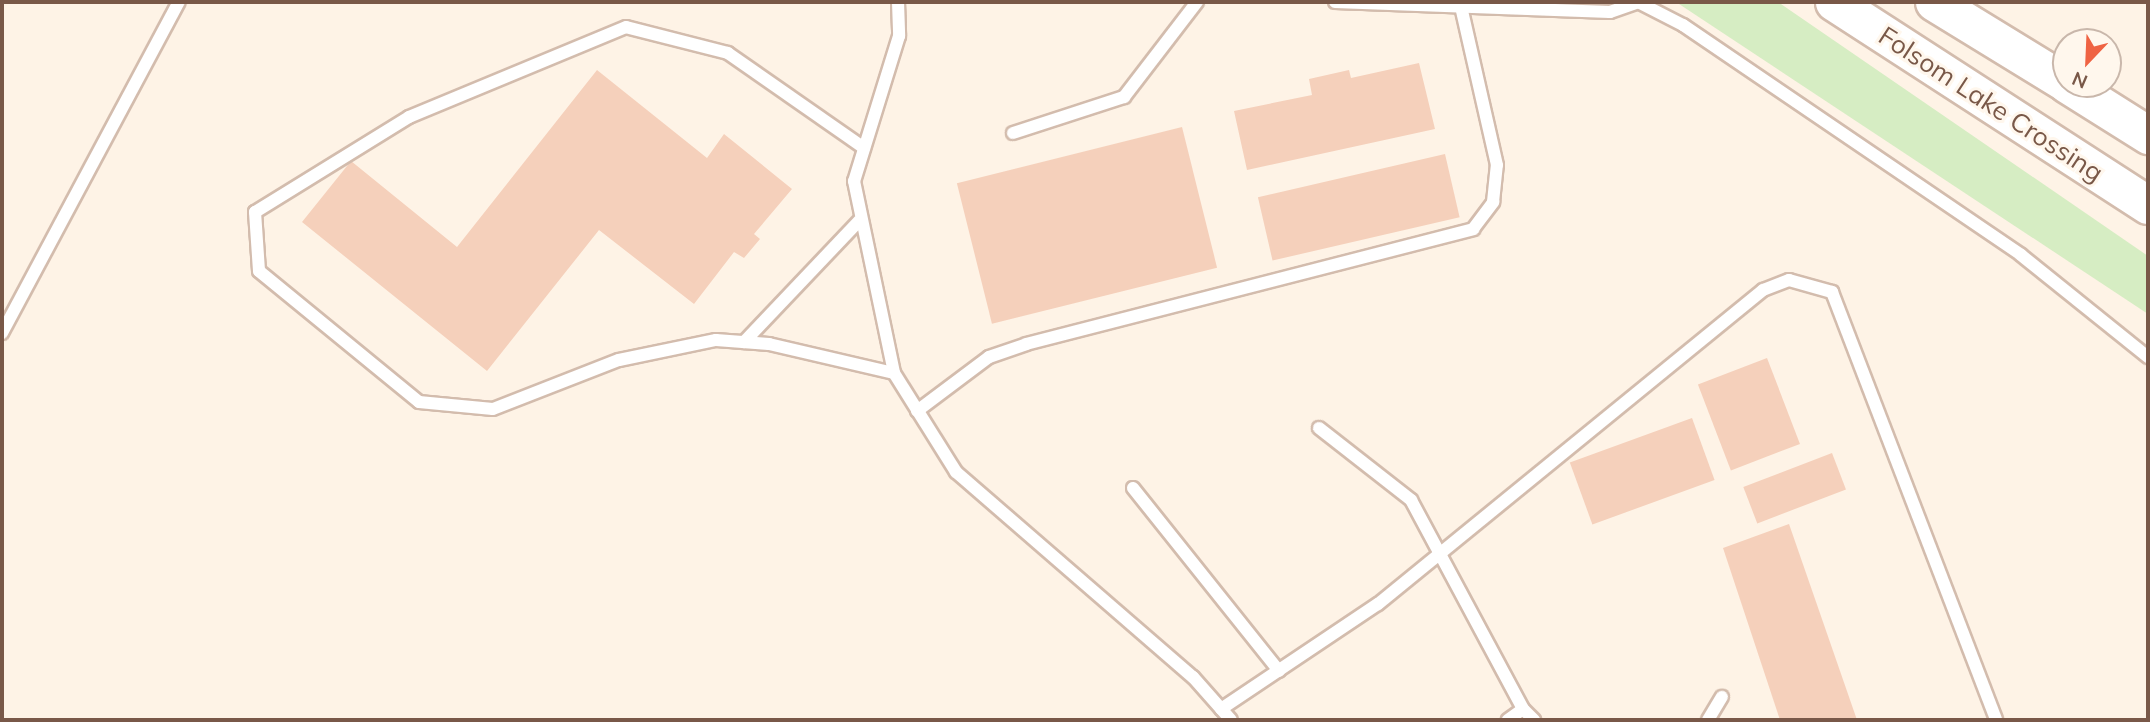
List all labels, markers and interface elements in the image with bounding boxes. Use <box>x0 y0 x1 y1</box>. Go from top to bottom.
street label: Folsom Lake Crossing <box>1873 20 2109 188</box>
north arrow <box>2052 28 2122 98</box>
text: N <box>2068 67 2091 94</box>

